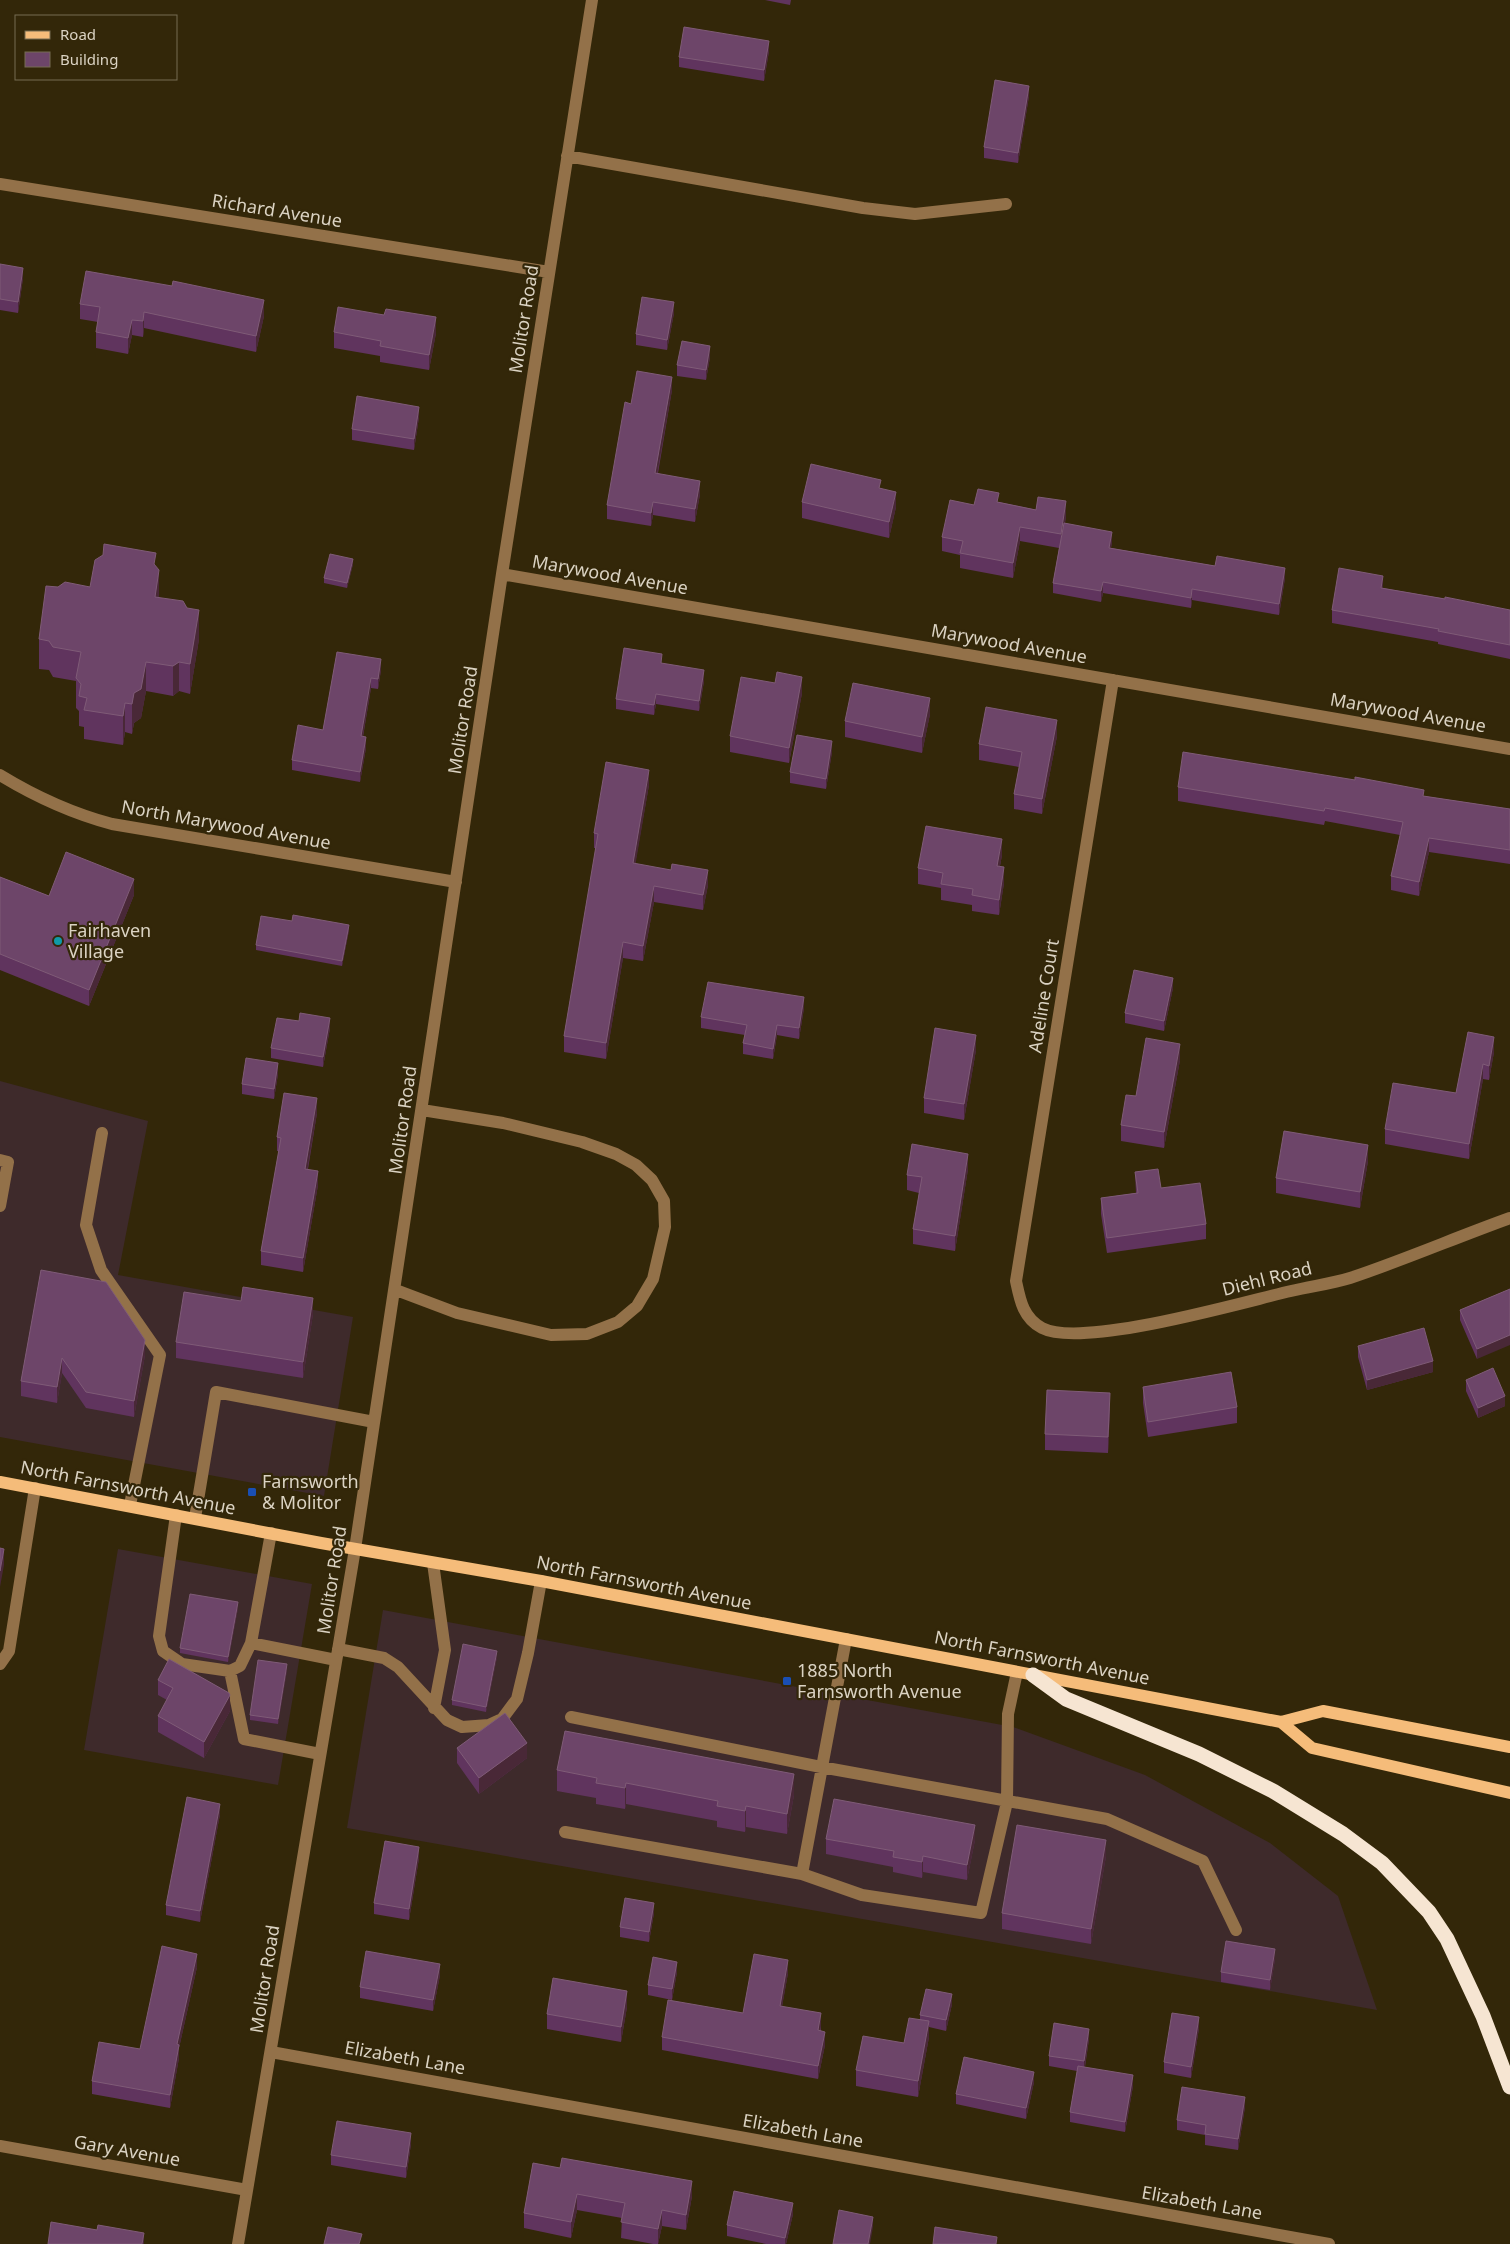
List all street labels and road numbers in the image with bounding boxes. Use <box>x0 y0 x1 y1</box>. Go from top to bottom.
street label: Richard Avenue <box>210 188 344 232</box>
street label: Molitor Road <box>503 263 543 375</box>
street label: Marywood Avenue <box>530 548 690 600</box>
street label: Marywood Avenue <box>929 617 1089 669</box>
street label: Molitor Road <box>442 664 482 776</box>
street label: Marywood Avenue <box>1328 686 1488 738</box>
street label: North Marywood Avenue <box>120 794 333 854</box>
street label: Adeline Court <box>1022 937 1064 1055</box>
street label: Molitor Road <box>383 1064 421 1176</box>
street label: Diehl Road <box>1219 1255 1314 1301</box>
street label: North Farnsworth Avenue <box>18 1454 238 1520</box>
street label: Molitor Road <box>311 1524 351 1636</box>
street label: North Farnsworth Avenue <box>534 1549 754 1615</box>
street label: North Farnsworth Avenue <box>932 1624 1152 1690</box>
street label: Molitor Road <box>244 1923 284 2035</box>
street label: Elizabeth Lane <box>343 2035 467 2079</box>
street label: Elizabeth Lane <box>741 2108 865 2152</box>
street label: Gary Avenue <box>72 2129 182 2171</box>
street label: Elizabeth Lane <box>1140 2180 1264 2224</box>

